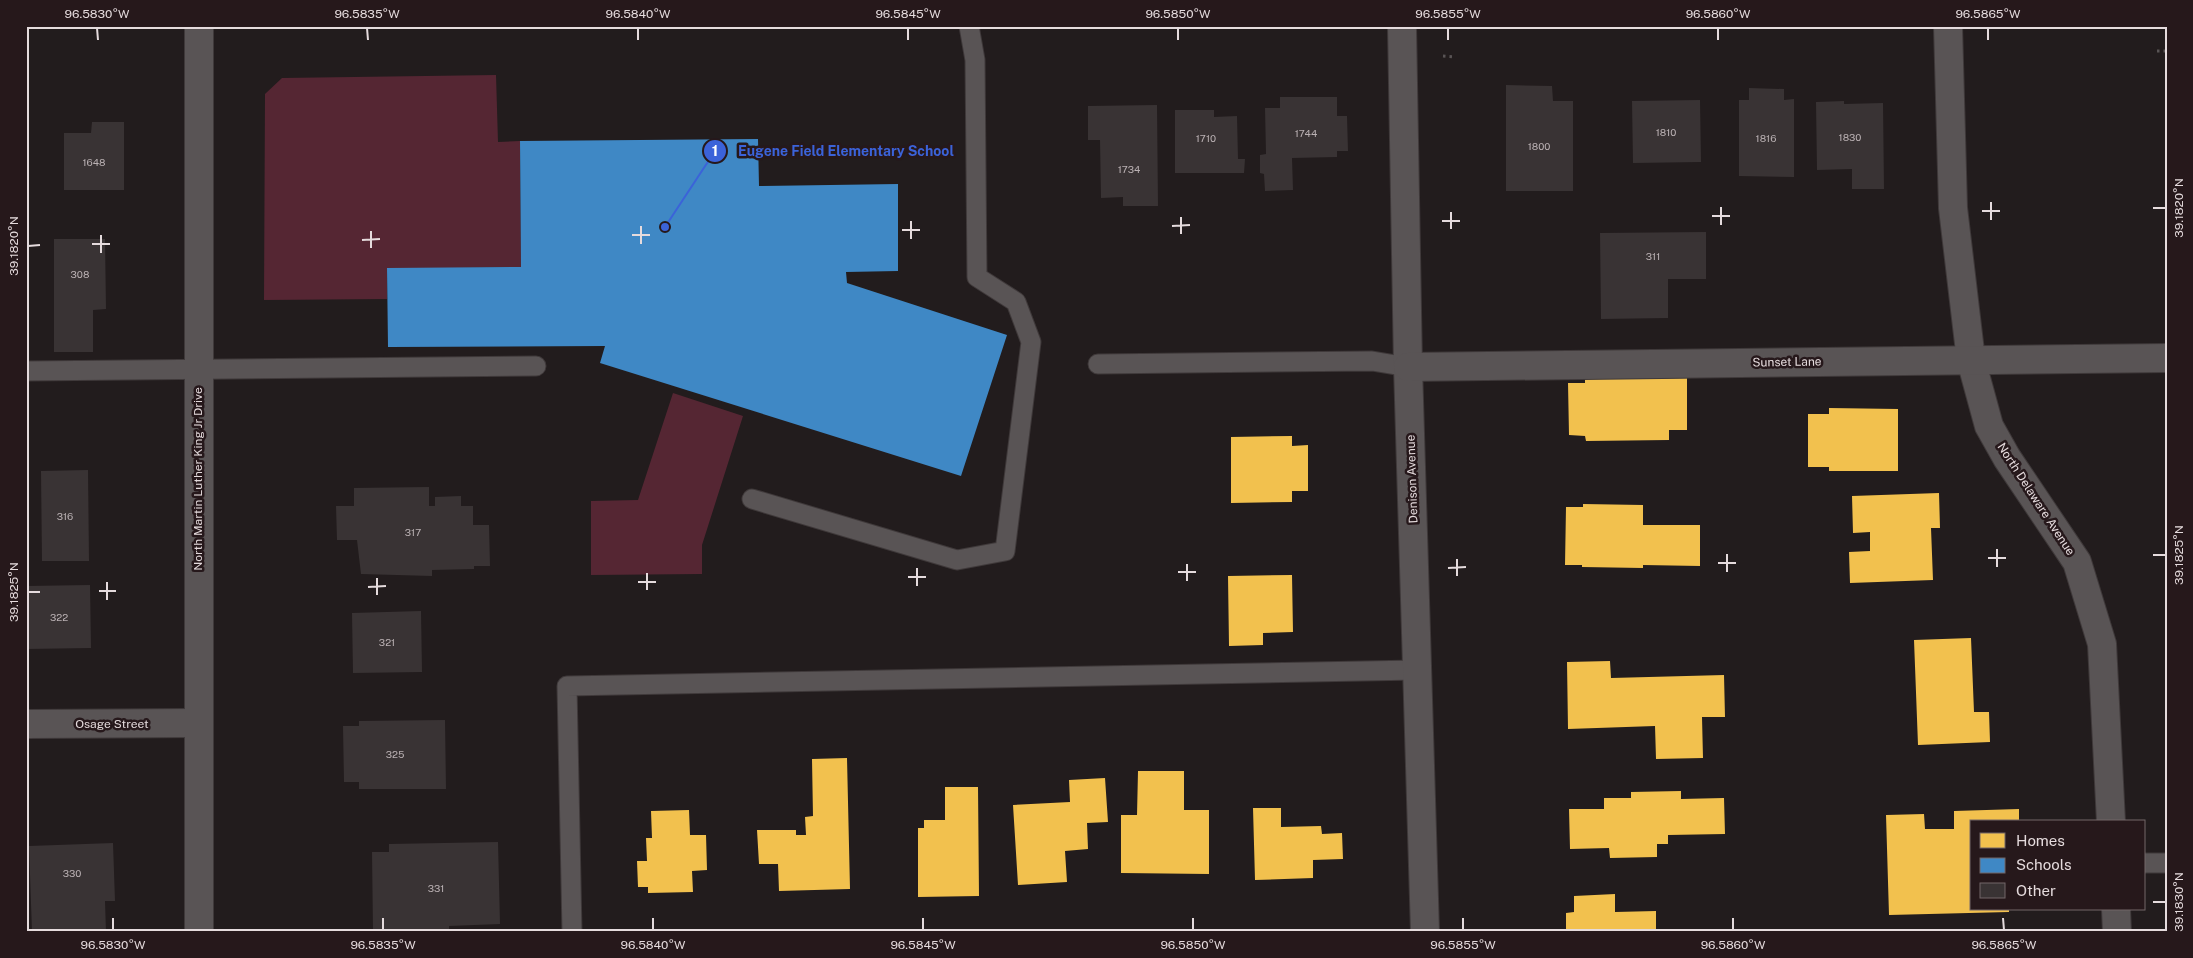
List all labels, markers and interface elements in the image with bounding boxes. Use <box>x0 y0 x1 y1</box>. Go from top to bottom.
text: 96.5830°W <box>65 7 130 21</box>
text: 96.5835°W <box>334 7 400 21</box>
text: 96.5840°W <box>606 7 671 21</box>
text: 96.5845°W <box>875 7 941 21</box>
text: 96.5850°W <box>1145 7 1211 21</box>
text: 96.5855°W <box>1415 7 1481 21</box>
text: 96.5860°W <box>1686 7 1751 21</box>
text: 96.5865°W <box>1955 7 2021 21</box>
house number: 1810 <box>1656 126 1676 138</box>
house number: 1744 <box>1295 127 1317 139</box>
house number: 1830 <box>1839 131 1861 143</box>
house number: 1710 <box>1196 132 1216 144</box>
house number: 1816 <box>1756 132 1776 144</box>
callout: Eugene Field Elementary School <box>703 137 964 166</box>
house number: 1800 <box>1528 140 1550 152</box>
text: 1 <box>712 142 718 159</box>
text: Eugene Field Elementary School <box>738 143 954 159</box>
house number: 1648 <box>82 156 106 168</box>
house number: 1734 <box>1118 163 1140 175</box>
text: 39.1820°N <box>2172 178 2186 238</box>
text: 39.1820°N <box>7 216 21 276</box>
house number: 311 <box>1646 250 1660 262</box>
house number: 308 <box>71 268 89 280</box>
street label: Sunset Lane <box>1752 354 1822 370</box>
street label: North Martin Luther King Jr Drive <box>191 387 205 571</box>
street label: Denison Avenue <box>1403 434 1421 524</box>
street label: North Delaware Avenue <box>1994 440 2078 558</box>
house number: 316 <box>57 510 73 522</box>
text: 39.1825°N <box>2172 525 2186 585</box>
house number: 317 <box>405 526 421 538</box>
text: 39.1825°N <box>7 562 21 622</box>
house number: 322 <box>50 611 68 623</box>
house number: 321 <box>379 636 395 648</box>
street label: Osage Street <box>75 717 149 731</box>
house number: 325 <box>386 748 404 760</box>
legend <box>1970 820 2146 910</box>
text: Homes <box>2016 832 2065 849</box>
text: Schools <box>2016 856 2072 873</box>
house number: 330 <box>63 867 81 879</box>
text: 39.1830°N <box>2172 872 2186 932</box>
house number: 331 <box>428 882 444 894</box>
text: Other <box>2016 882 2056 899</box>
text: 96.5830°W <box>81 938 146 952</box>
text: 96.5835°W <box>350 938 416 952</box>
text: 96.5840°W <box>621 938 686 952</box>
text: 96.5845°W <box>890 938 956 952</box>
text: 96.5850°W <box>1160 938 1226 952</box>
text: 96.5855°W <box>1430 938 1496 952</box>
text: 96.5860°W <box>1701 938 1766 952</box>
text: 96.5865°W <box>1971 938 2037 952</box>

